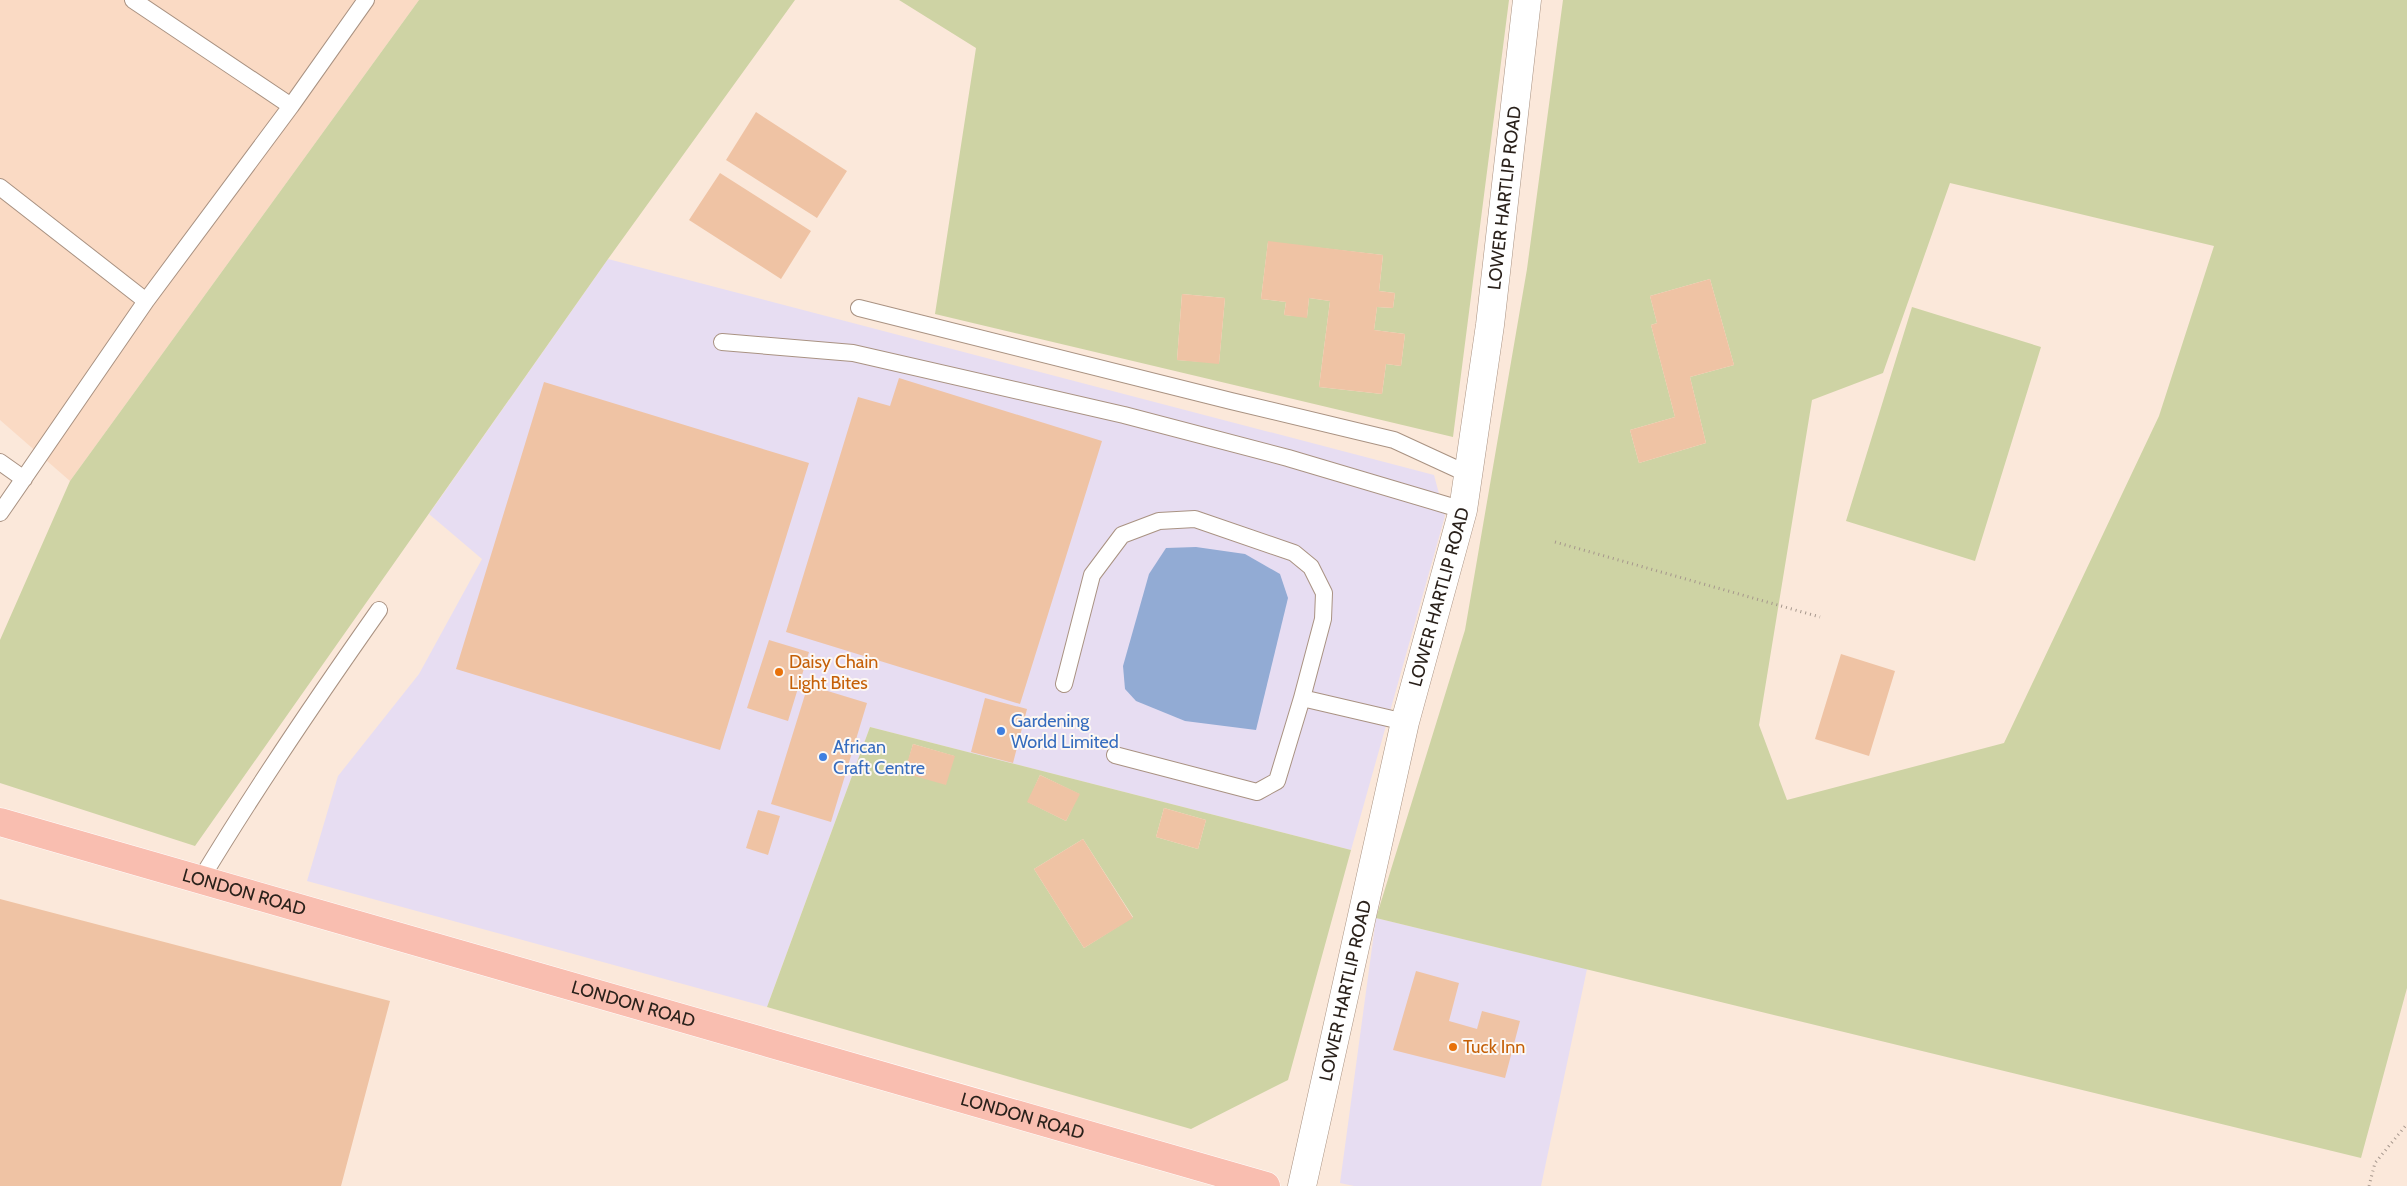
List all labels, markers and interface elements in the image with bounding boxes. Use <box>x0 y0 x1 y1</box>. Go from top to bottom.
street label: LOWER HARTLIP ROAD <box>1483 105 1526 291</box>
street label: LOWER HARTLIP ROAD <box>1404 505 1474 689</box>
place label: Daisy Chain Light Bites <box>789 651 878 694</box>
marker: Daisy Chain Light Bites <box>773 666 785 678</box>
place label: Gardening World Limited <box>1011 710 1119 753</box>
marker: Gardening World Limited <box>995 725 1007 737</box>
place label: African Craft Centre <box>833 736 925 779</box>
marker: African Craft Centre <box>817 751 829 763</box>
street label: LONDON ROAD <box>180 864 308 920</box>
street label: LOWER HARTLIP ROAD <box>1315 898 1376 1083</box>
street label: LONDON ROAD <box>569 976 698 1032</box>
place label: Tuck Inn <box>1463 1036 1525 1058</box>
marker: Tuck Inn <box>1447 1041 1459 1053</box>
street label: LONDON ROAD <box>958 1088 1087 1144</box>

